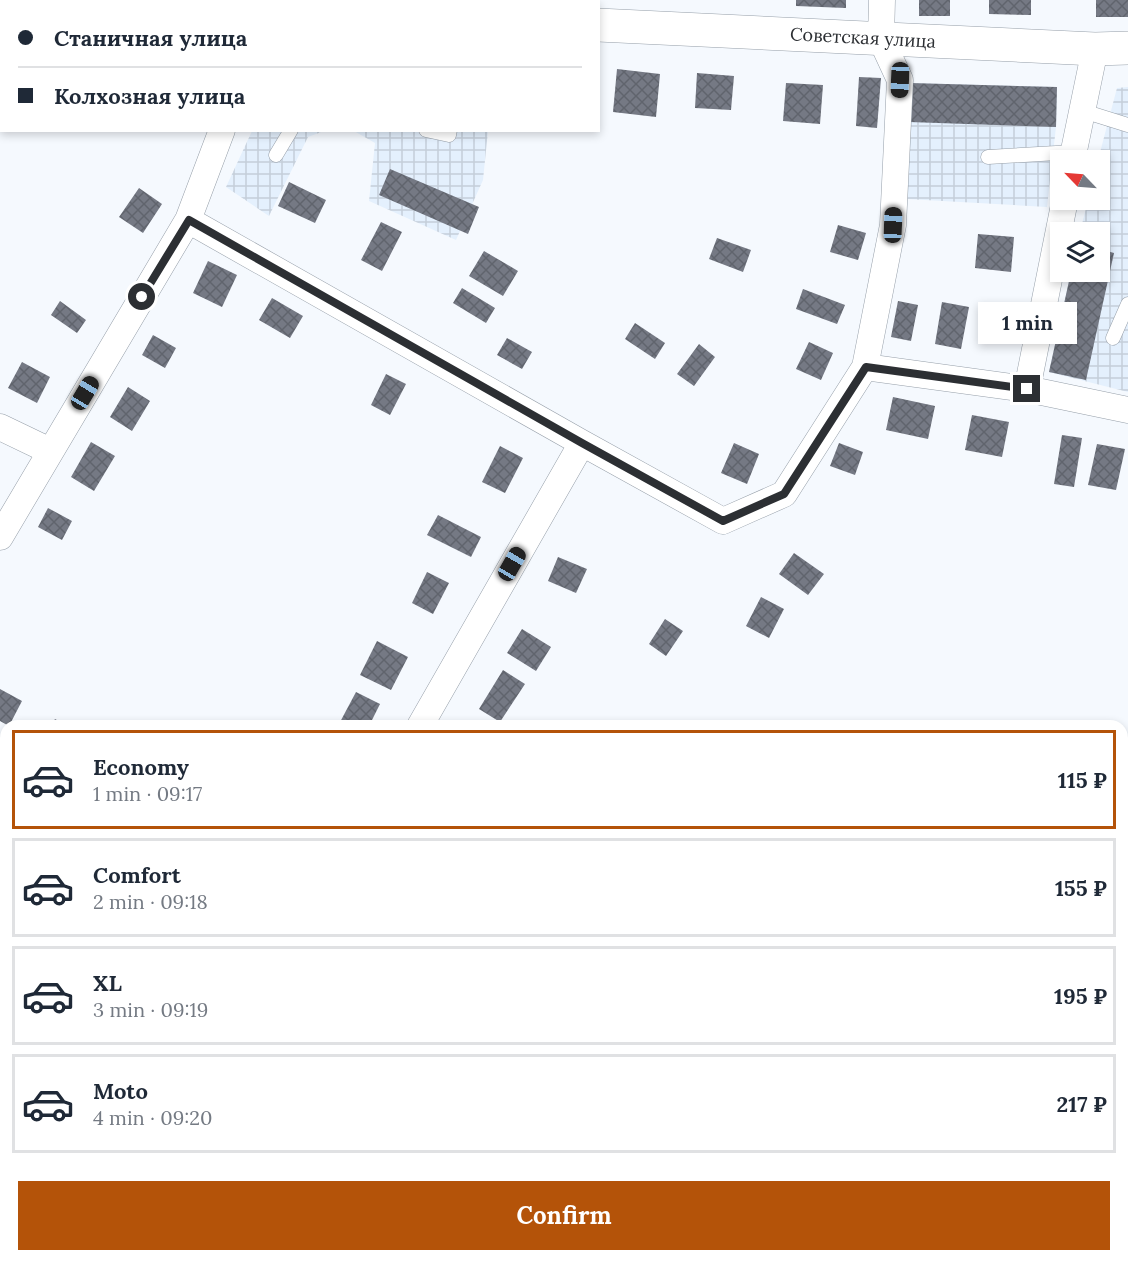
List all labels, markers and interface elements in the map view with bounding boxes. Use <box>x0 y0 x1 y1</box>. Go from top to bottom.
street label: Советская улица <box>790 22 937 53</box>
text: Станичная улица <box>54 24 247 52</box>
car <box>890 62 910 98</box>
text: Колхозная улица <box>54 82 245 110</box>
north arrow <box>1050 150 1110 210</box>
map controls <box>1050 150 1110 282</box>
car <box>883 207 903 243</box>
button: layers <box>1050 222 1110 282</box>
route start <box>128 283 155 310</box>
callout: 1 min <box>978 302 1076 344</box>
text: 1 min <box>1002 310 1053 335</box>
car <box>68 373 102 413</box>
route end <box>1013 375 1040 402</box>
car <box>495 544 529 584</box>
icon: car <box>21 753 75 807</box>
text: Economy <box>93 753 189 781</box>
text: 115 ₽ <box>1058 766 1107 794</box>
text: 1 min · 09:17 <box>93 781 202 806</box>
icon: car <box>21 861 75 915</box>
text: Comfort <box>93 861 181 889</box>
text: 155 ₽ <box>1055 874 1107 902</box>
text: 2 min · 09:18 <box>93 889 208 914</box>
icon: car <box>21 969 75 1023</box>
text: XL <box>93 969 122 997</box>
text: 195 ₽ <box>1054 982 1107 1010</box>
text: 3 min · 09:19 <box>93 997 208 1022</box>
icon: car <box>21 1077 75 1131</box>
text: Moto <box>93 1077 148 1105</box>
text: 217 ₽ <box>1057 1090 1107 1118</box>
text: 4 min · 09:20 <box>93 1105 212 1130</box>
button: Confirm <box>18 1181 1110 1250</box>

